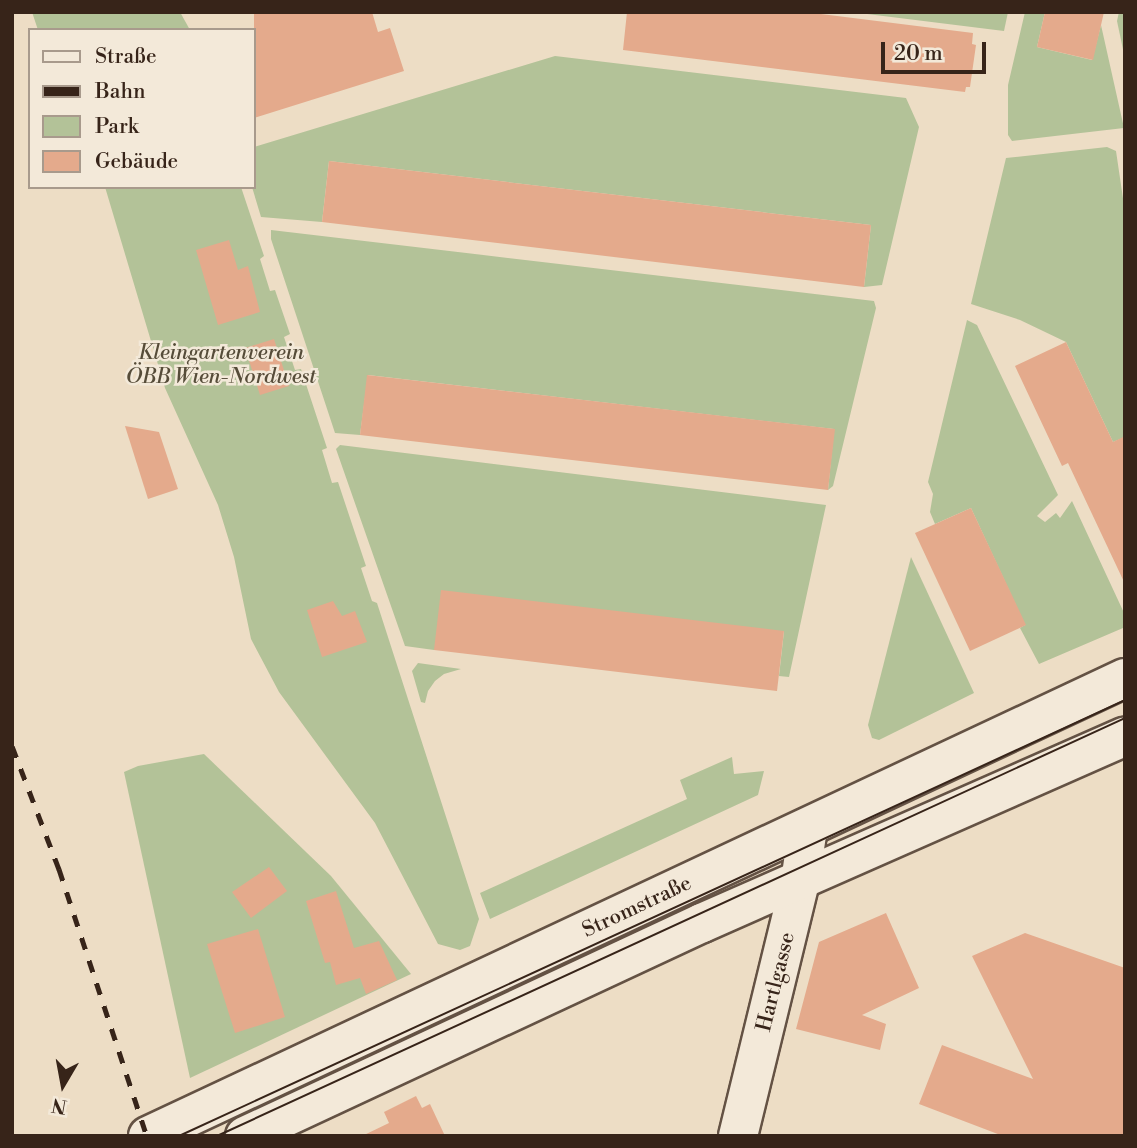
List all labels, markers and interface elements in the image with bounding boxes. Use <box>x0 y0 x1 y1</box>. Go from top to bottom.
legend <box>28 28 256 189</box>
scale bar <box>885 28 990 72</box>
text: 20 m <box>894 41 943 67</box>
text: Straße <box>95 44 157 70</box>
text: Bahn <box>95 79 145 105</box>
text: Park <box>95 114 139 140</box>
text: Gebäude <box>95 149 178 175</box>
park label: Kleingartenverein ÖBB Wien-Nordwest <box>126 340 316 390</box>
street label: Stromstraße <box>579 871 695 943</box>
street label: Hartlgasse <box>751 930 801 1034</box>
north arrow <box>28 1050 98 1120</box>
text: N <box>50 1093 69 1119</box>

